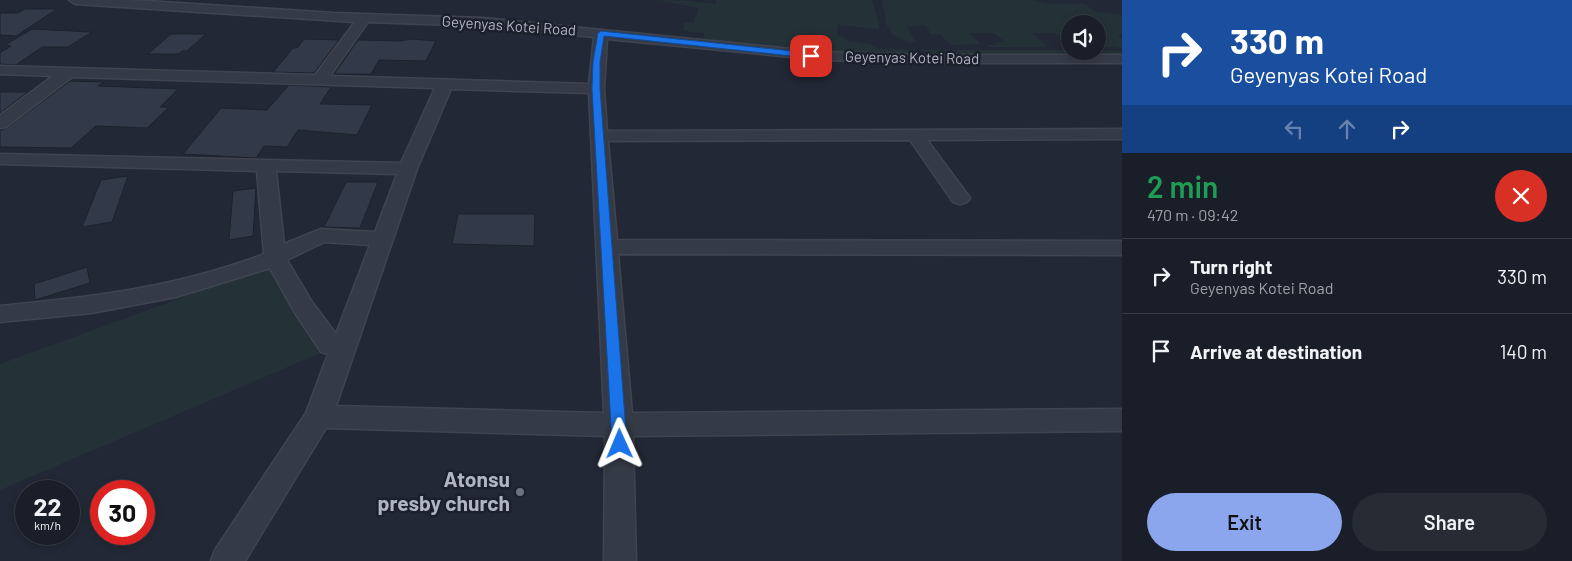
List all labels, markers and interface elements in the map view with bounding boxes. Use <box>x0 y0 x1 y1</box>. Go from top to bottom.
street label: Geyenyas Kotei Road <box>441 11 577 39</box>
map controls <box>1061 15 1106 60</box>
button: sound <box>1061 15 1106 60</box>
text: 330 m <box>1230 19 1324 61</box>
icon: right <box>1147 20 1212 85</box>
pin <box>790 35 832 77</box>
icon: arrive <box>797 42 825 70</box>
street label: Geyenyas Kotei Road <box>845 47 979 67</box>
text: Geyenyas Kotei Road <box>1230 61 1427 87</box>
icon: left <box>1280 115 1308 143</box>
icon: ahead <box>1333 115 1361 143</box>
icon: right <box>1386 115 1414 143</box>
text: 2 min <box>1147 168 1218 204</box>
button: close <box>1495 170 1547 222</box>
text: 470 m · 09:42 <box>1147 205 1238 224</box>
text: Turn right <box>1190 255 1272 278</box>
icon: right <box>1147 262 1175 290</box>
text: 330 m <box>1497 265 1547 288</box>
text: Geyenyas Kotei Road <box>1190 278 1333 297</box>
icon: arrive <box>1147 337 1175 365</box>
text: Arrive at destination <box>1190 340 1362 363</box>
text: 140 m <box>1500 340 1547 363</box>
position arrow <box>593 417 645 469</box>
place label: Atonsu presby church <box>377 466 510 515</box>
speed limit sign: 30 <box>90 480 155 545</box>
marker: Atonsu presby church <box>514 486 526 498</box>
text: 22 <box>33 491 62 521</box>
button: Exit <box>1147 493 1342 551</box>
button: Share <box>1352 493 1547 551</box>
text: km/h <box>34 518 61 532</box>

